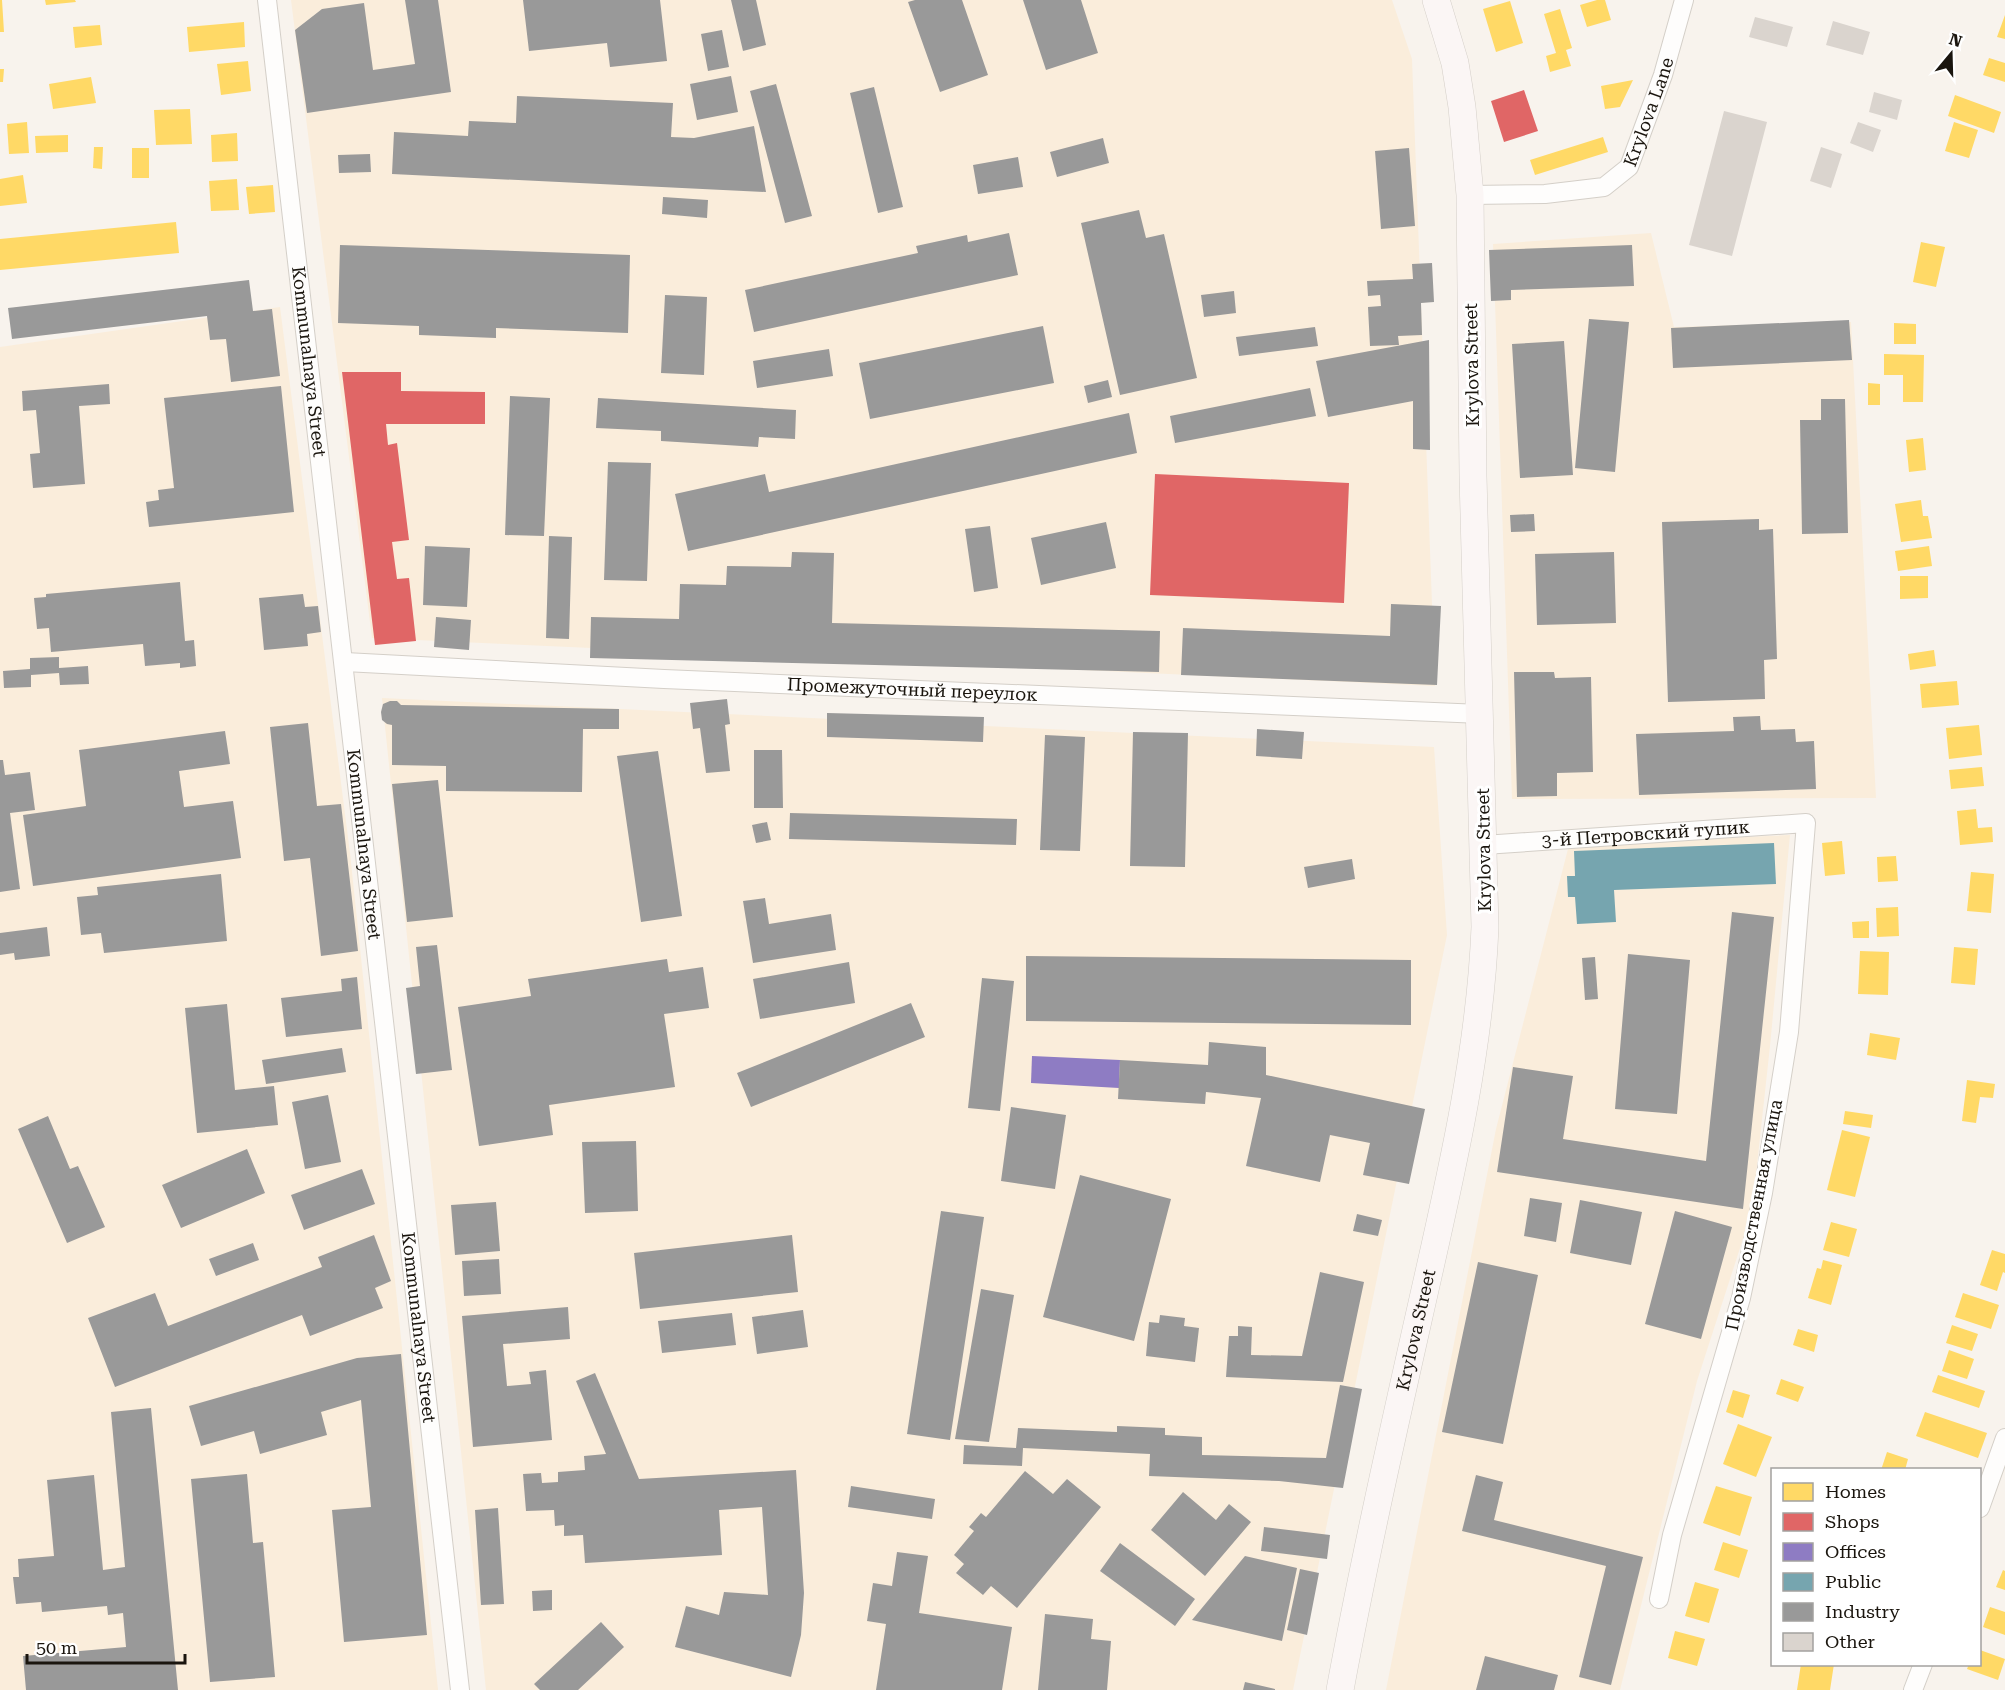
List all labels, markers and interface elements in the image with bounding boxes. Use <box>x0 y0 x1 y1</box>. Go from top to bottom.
north arrow <box>1921 24 1981 84</box>
text: N <box>1947 29 1965 51</box>
street label: Krylova Lane <box>1619 55 1677 169</box>
street label: Kommunalnaya Street <box>288 265 331 458</box>
street label: Krylova Street <box>1460 303 1483 427</box>
street label: Промежуточный переулок <box>787 673 1038 705</box>
street label: Kommunalnaya Street <box>343 748 386 941</box>
street label: Krylova Street <box>1472 788 1495 912</box>
street label: 3-й Петровский тупик <box>1541 816 1750 851</box>
street label: Производственная улица <box>1721 1097 1786 1332</box>
street label: Kommunalnaya Street <box>398 1231 440 1424</box>
street label: Krylova Street <box>1392 1267 1439 1393</box>
legend <box>1771 1468 1981 1666</box>
text: Homes <box>1825 1481 1886 1502</box>
text: Shops <box>1825 1511 1879 1532</box>
text: Offices <box>1825 1541 1886 1562</box>
text: Public <box>1825 1571 1881 1592</box>
text: Industry <box>1825 1601 1900 1622</box>
scale bar <box>27 1627 184 1665</box>
text: Other <box>1825 1631 1875 1652</box>
text: 50 m <box>36 1637 77 1658</box>

